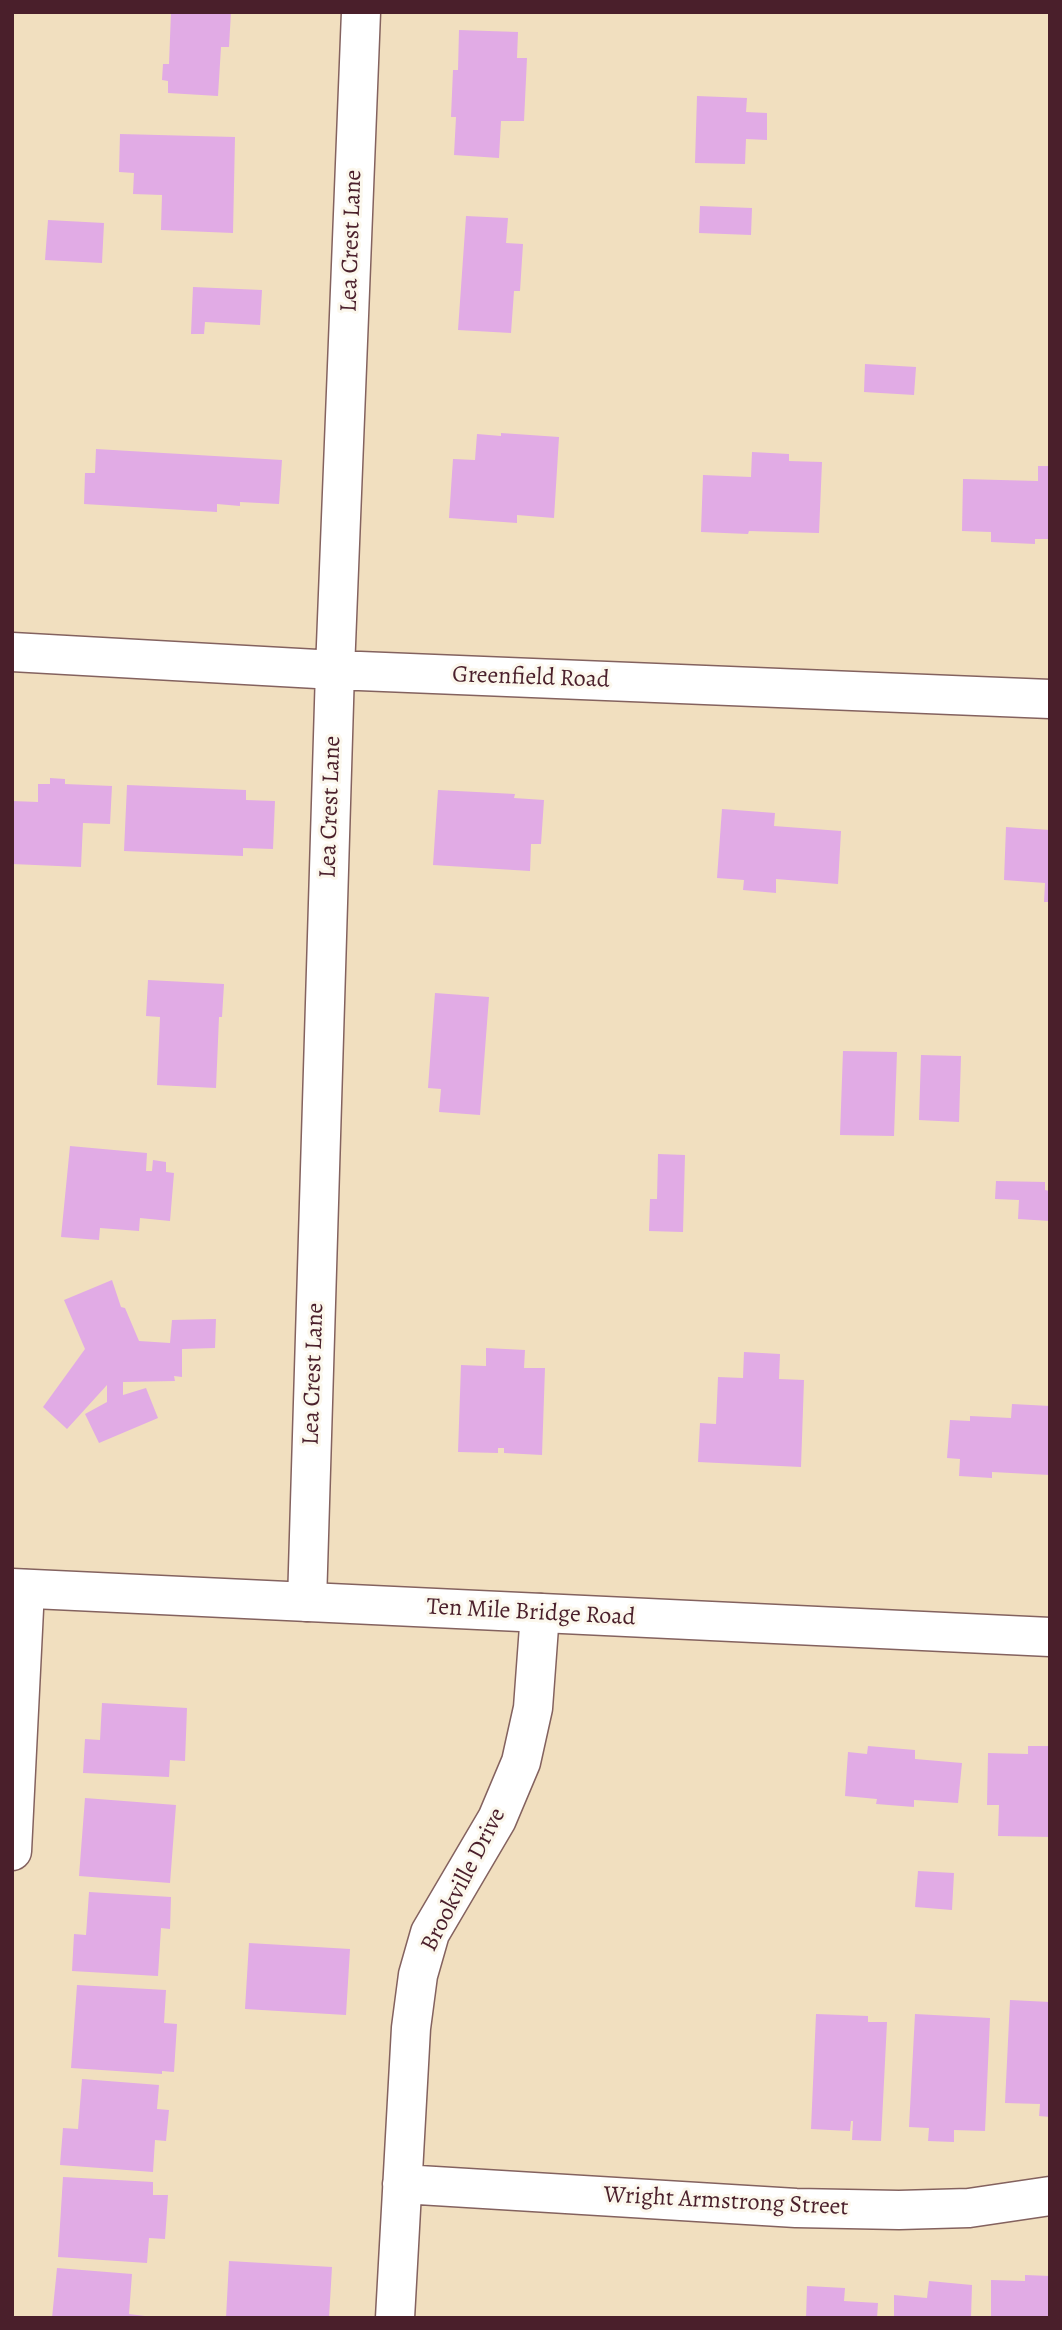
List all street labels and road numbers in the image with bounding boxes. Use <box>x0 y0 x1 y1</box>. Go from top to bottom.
street label: Lea Crest Lane <box>335 169 369 313</box>
street label: Greenfield Road <box>452 661 610 695</box>
street label: Lea Crest Lane <box>314 735 348 879</box>
street label: Lea Crest Lane <box>297 1302 331 1446</box>
street label: Ten Mile Bridge Road <box>426 1593 636 1633</box>
street label: Brookville Drive <box>415 1803 513 1957</box>
street label: Wright Armstrong Street <box>603 2181 849 2223</box>

